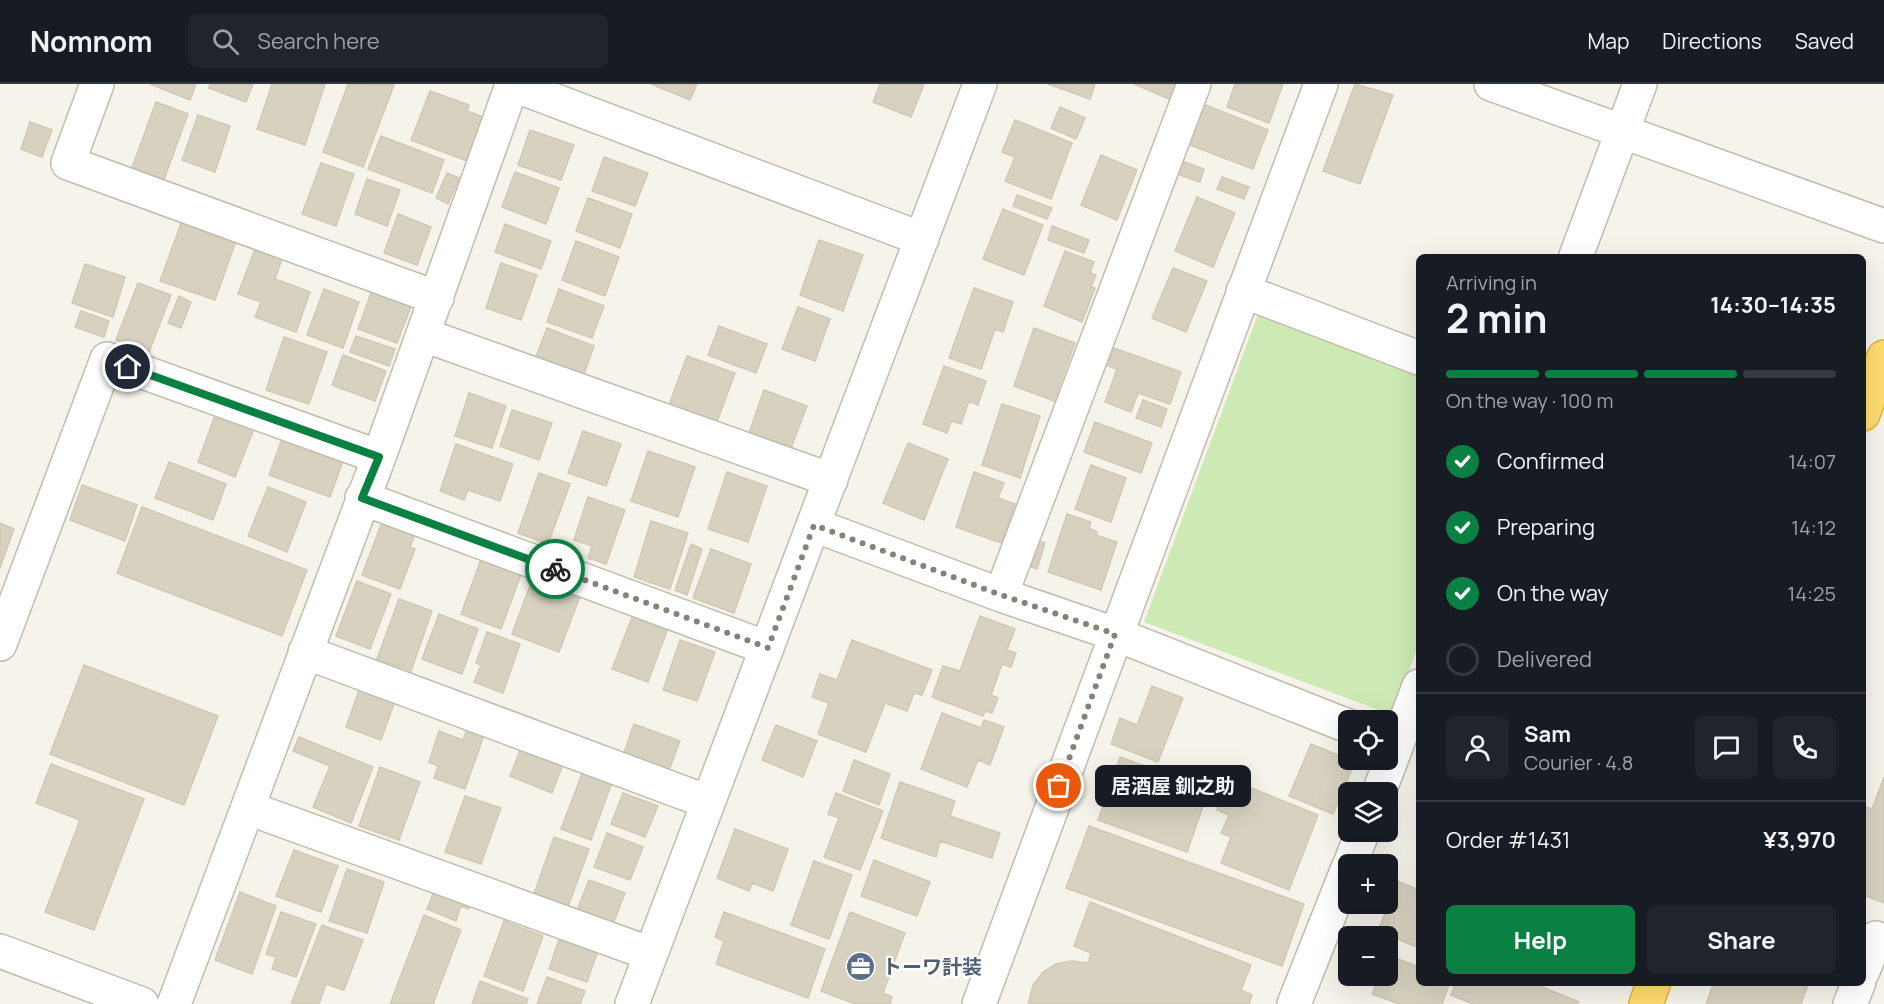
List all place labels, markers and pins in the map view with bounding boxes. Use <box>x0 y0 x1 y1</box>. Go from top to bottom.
pin <box>102 341 153 392</box>
pin <box>1033 760 1084 811</box>
callout: 居酒屋 釧之助 <box>1095 765 1251 807</box>
office icon: トーワ計装 <box>845 950 877 982</box>
place label: トーワ計装 <box>882 953 982 980</box>

